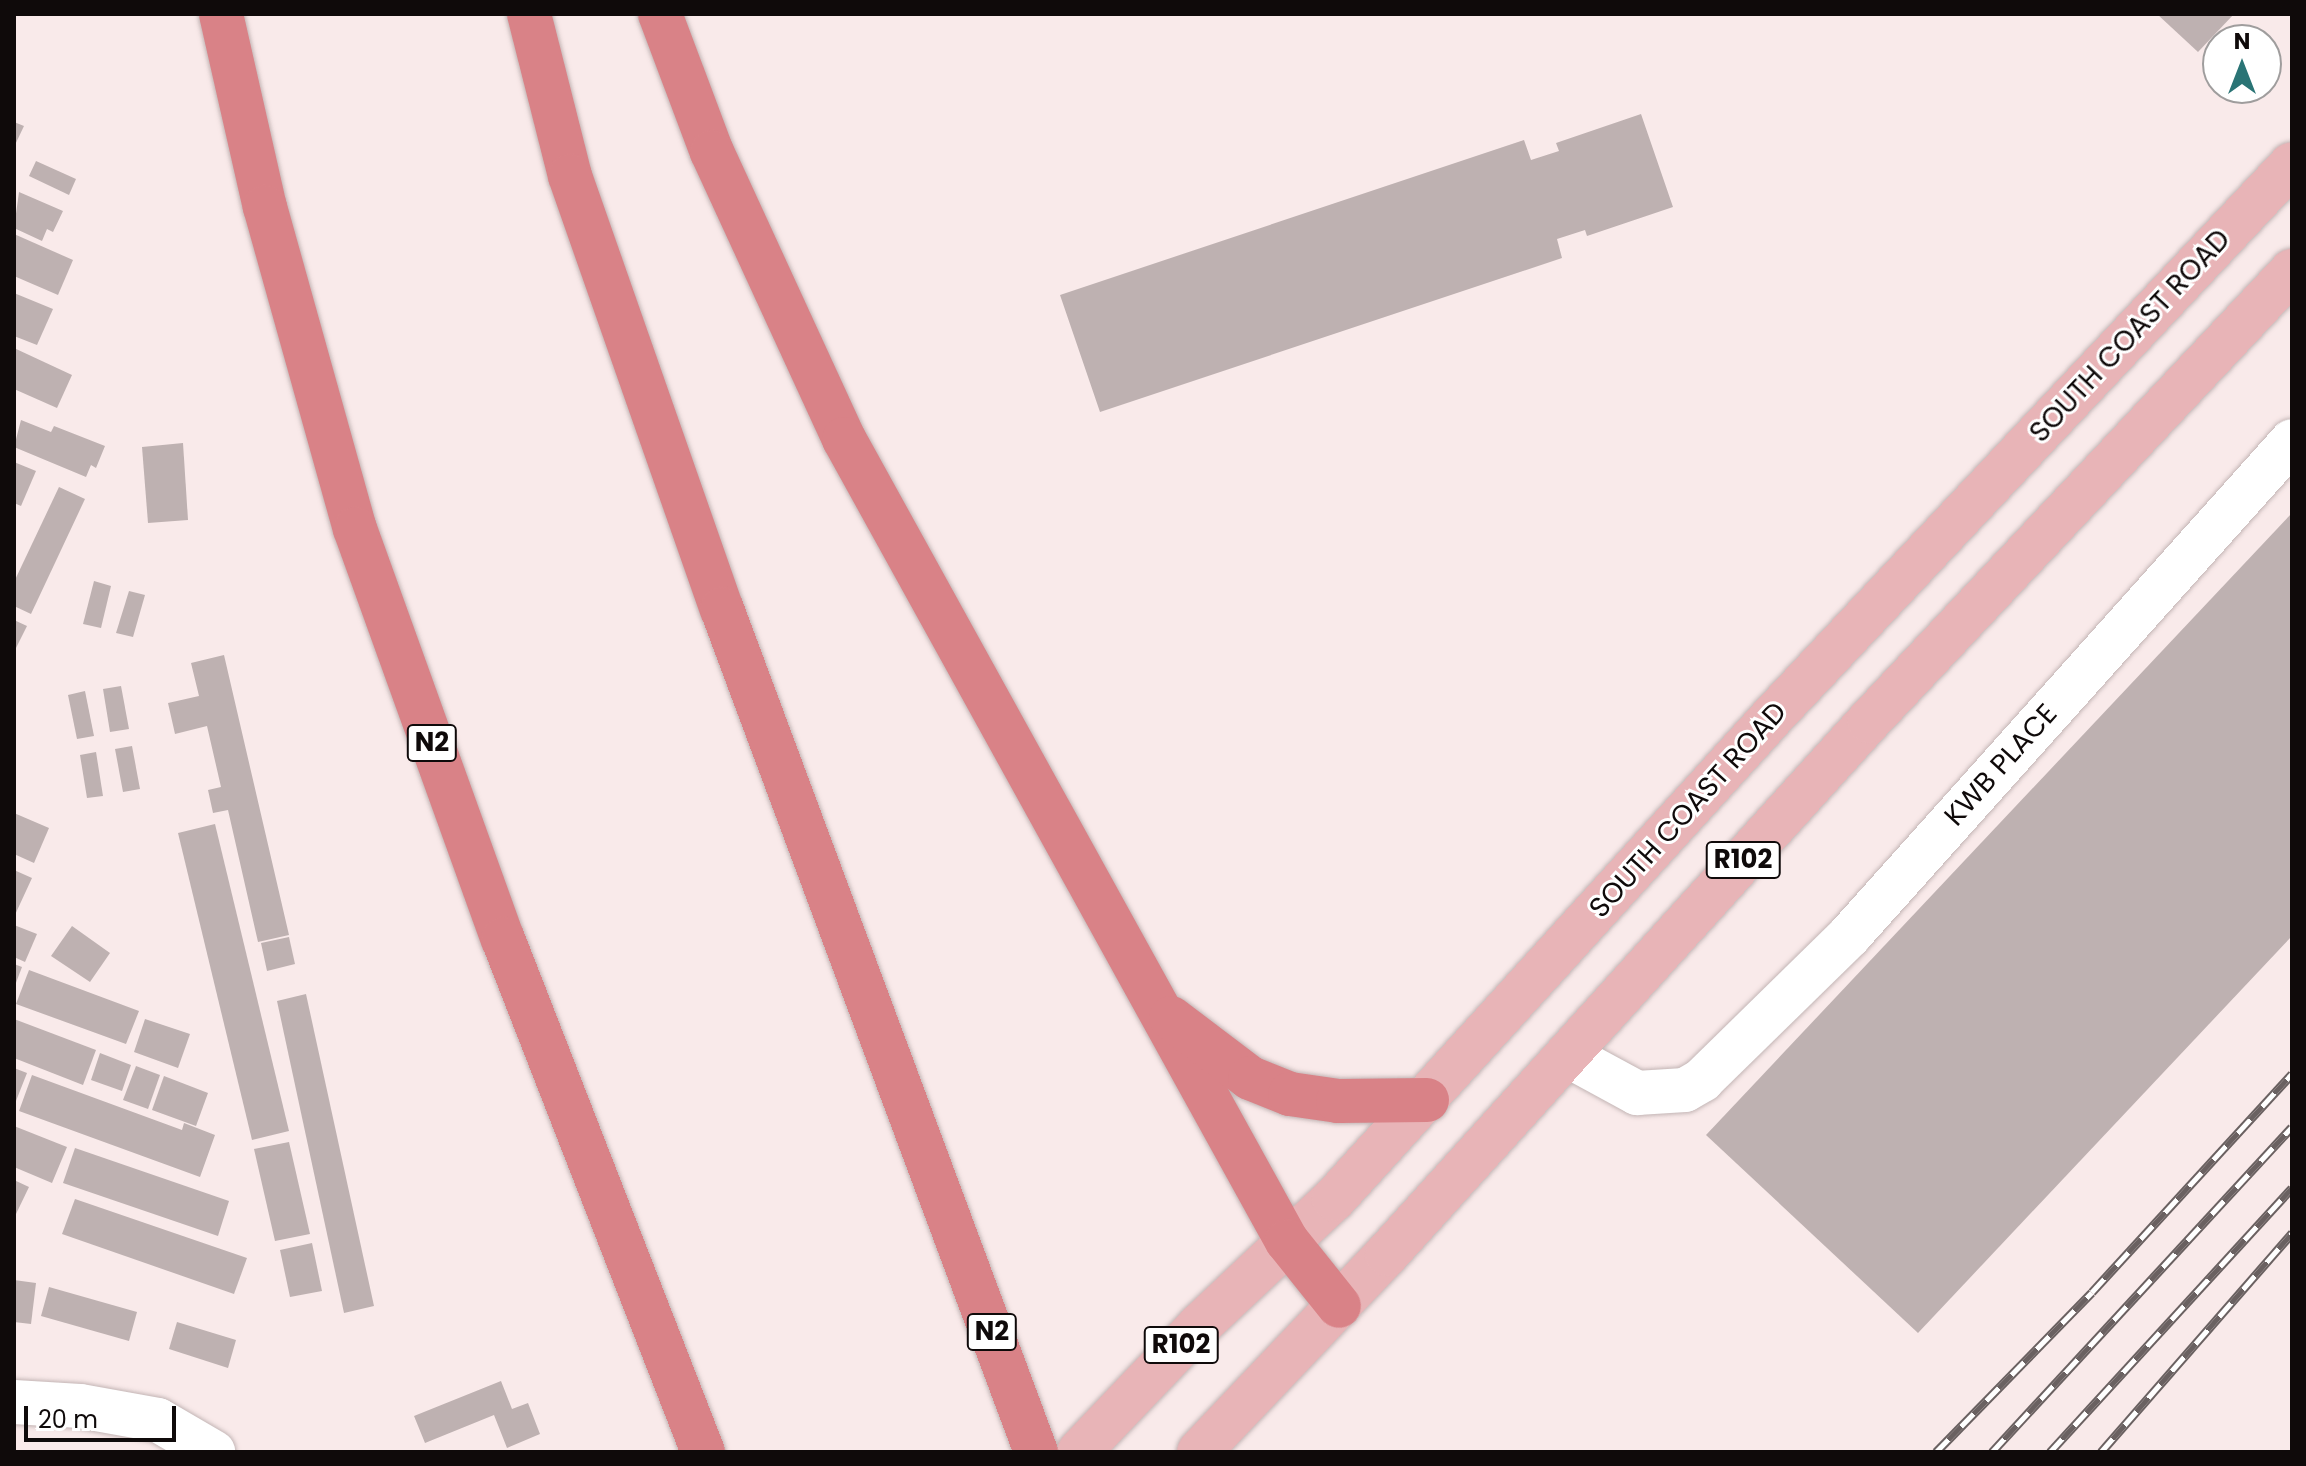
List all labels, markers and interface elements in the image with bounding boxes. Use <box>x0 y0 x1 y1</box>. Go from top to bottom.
north arrow <box>2202 24 2282 104</box>
text: N <box>2234 26 2250 57</box>
street label: SOUTH COAST ROAD <box>2023 223 2237 449</box>
street label: SOUTH COAST ROAD <box>1582 695 1794 925</box>
street label: KWB PLACE <box>1938 697 2064 833</box>
road number: N2 <box>406 721 458 765</box>
road number: R102 <box>1705 838 1781 882</box>
road number: N2 <box>966 1310 1018 1354</box>
road number: R102 <box>1143 1323 1219 1367</box>
scale bar <box>28 1390 180 1440</box>
text: 20 m <box>38 1403 98 1436</box>

